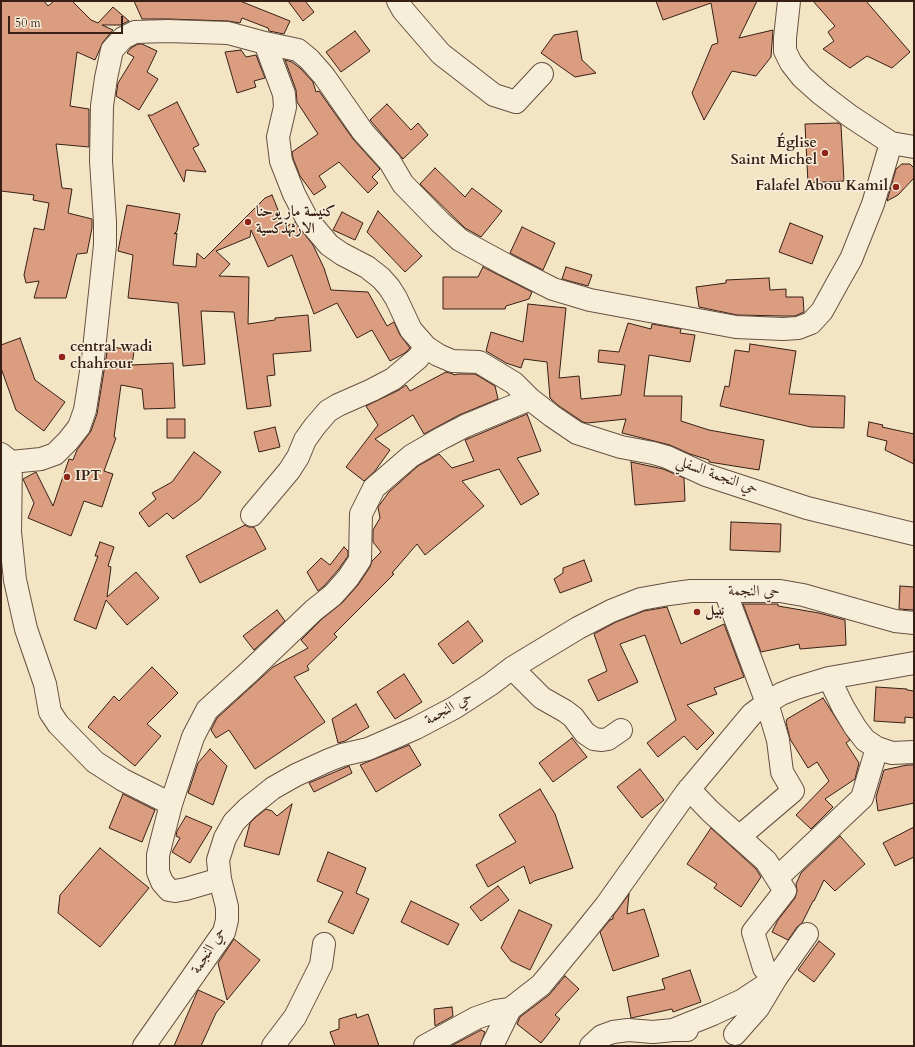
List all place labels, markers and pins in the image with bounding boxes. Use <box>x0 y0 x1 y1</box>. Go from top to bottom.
place label: Église Saint Michel <box>731 135 817 170</box>
marker: Église Saint Michel <box>820 148 830 158</box>
place label: Falafel Abou Kamil <box>755 178 888 196</box>
marker: Falafel Abou Kamil <box>891 182 901 192</box>
place label: كنيسة مار يوحنا الارثهذكسية <box>256 204 336 239</box>
marker: كنيسة مار يوحنا الارثهذكسية <box>243 217 253 227</box>
place label: central wadi chahrour <box>70 339 153 374</box>
marker: central wadi chahrour <box>57 352 67 362</box>
place label: IPT <box>75 468 101 486</box>
marker: IPT <box>62 472 72 482</box>
place label: نبيل <box>705 603 725 621</box>
marker: نبيل <box>692 607 702 617</box>

